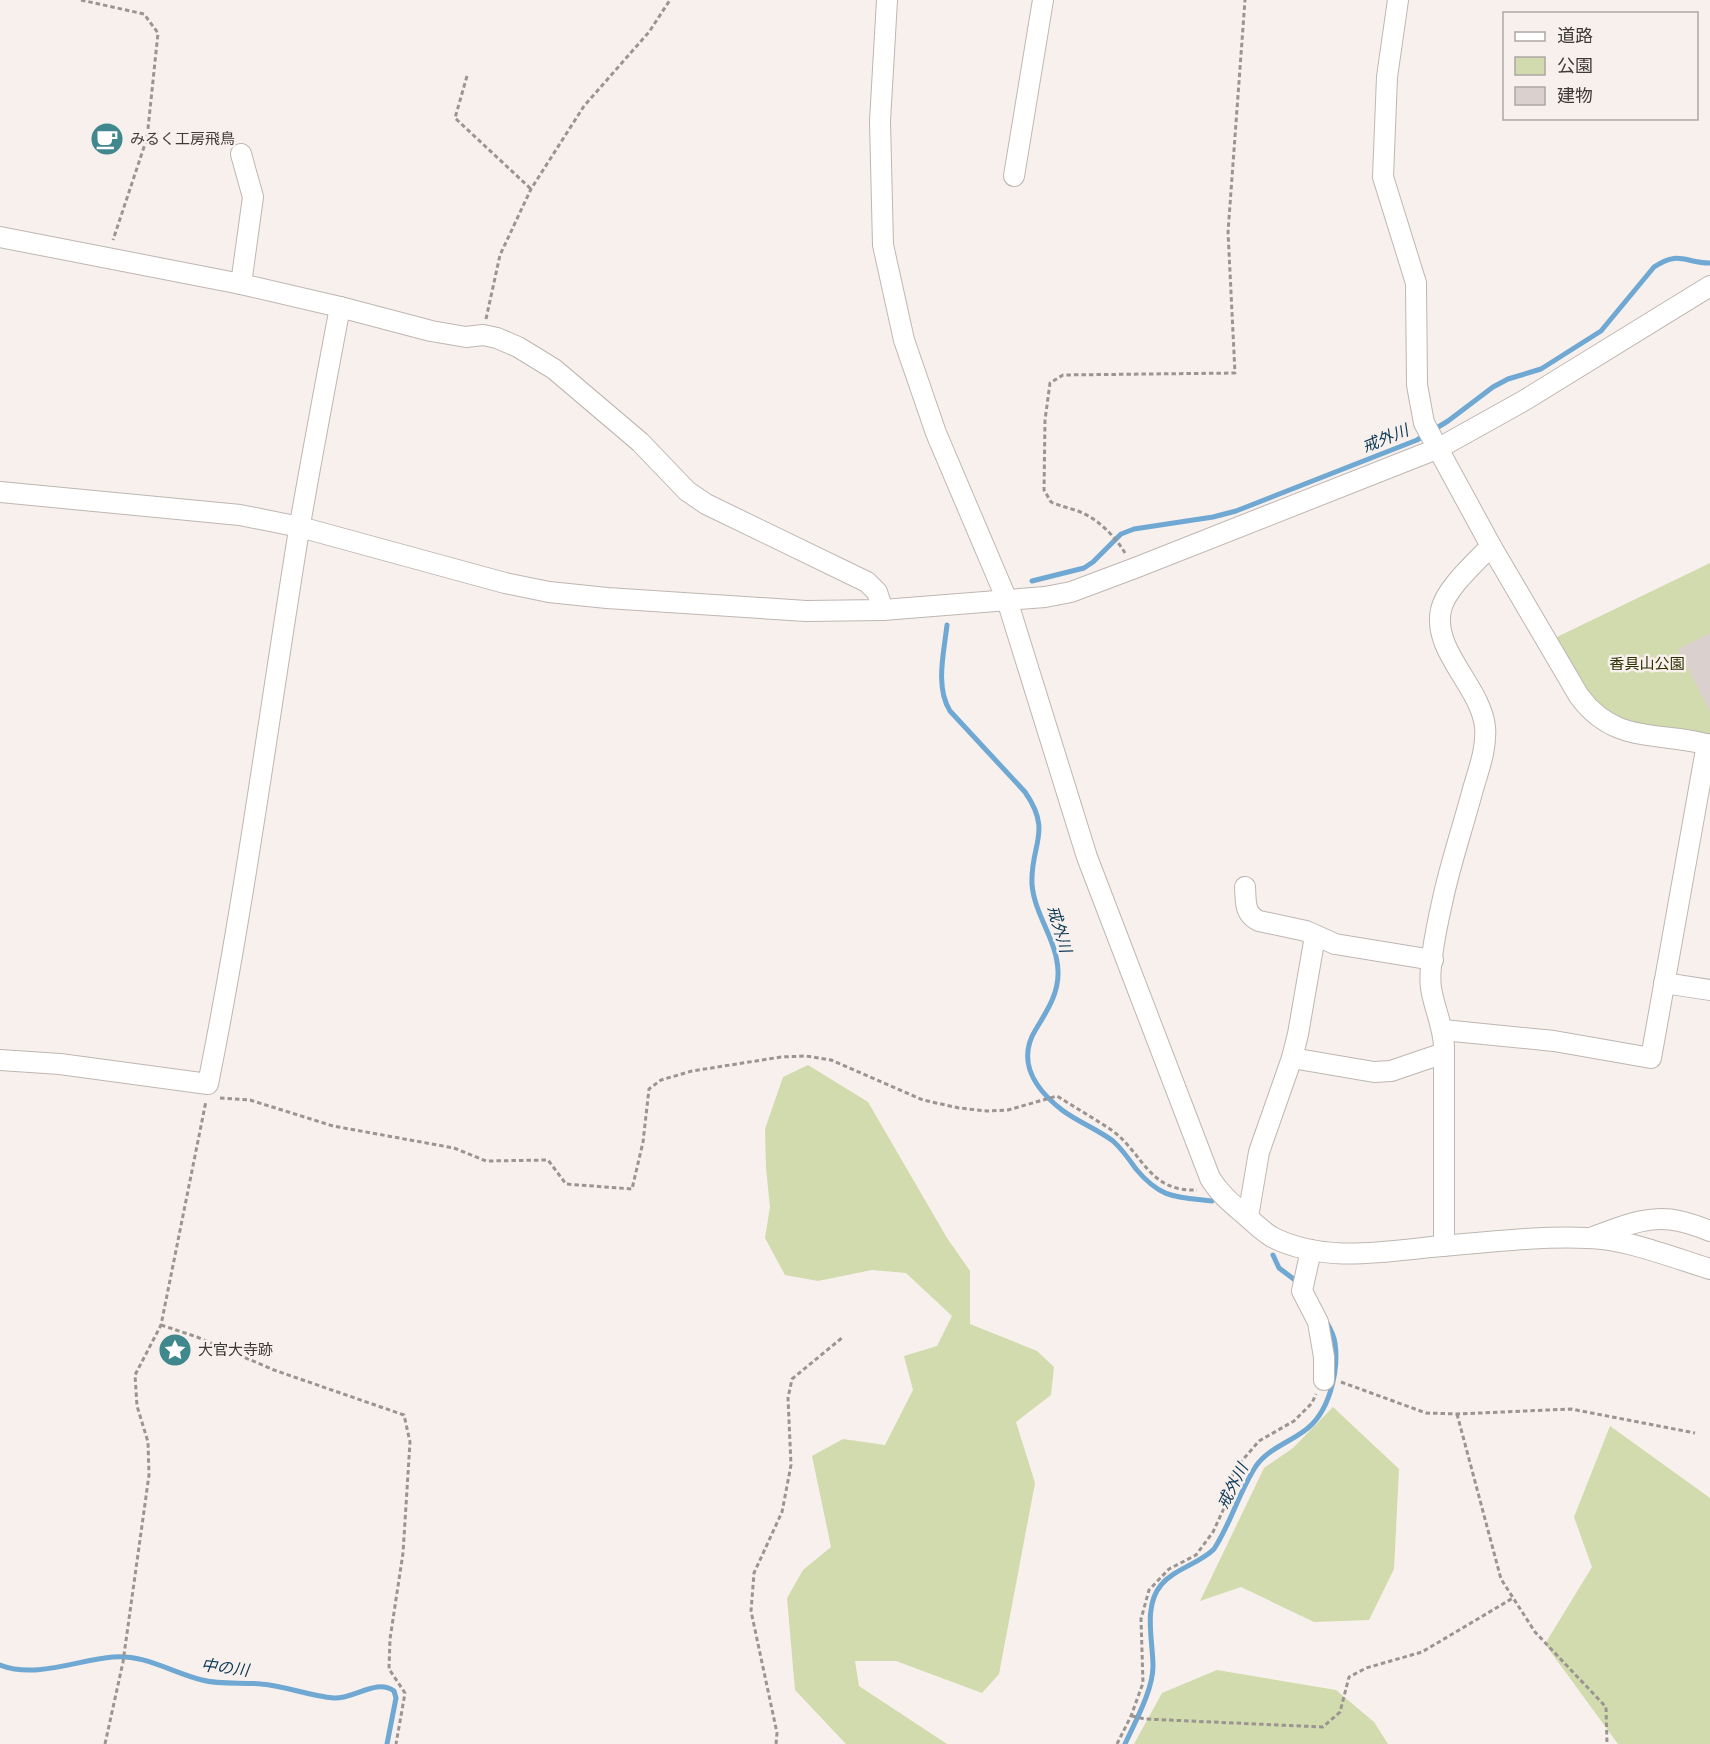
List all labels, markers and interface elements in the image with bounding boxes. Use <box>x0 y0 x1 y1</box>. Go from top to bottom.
legend <box>1503 12 1698 120</box>
text: 道路 <box>1557 25 1593 47</box>
text: 公園 <box>1557 55 1593 77</box>
text: 建物 <box>1557 85 1593 107</box>
cafe icon: みるく工房飛鳥 <box>89 121 125 157</box>
place label: みるく工房飛鳥 <box>130 129 235 148</box>
water label: 戒外川 <box>1359 420 1413 456</box>
park label: 香具山公園 <box>1609 654 1685 673</box>
water label: 戒外川 <box>1044 903 1076 957</box>
place icon: 大官大寺跡 <box>157 1332 193 1368</box>
place label: 大官大寺跡 <box>198 1340 273 1359</box>
water label: 戒外川 <box>1213 1459 1253 1512</box>
water label: 中の川 <box>200 1655 252 1680</box>

